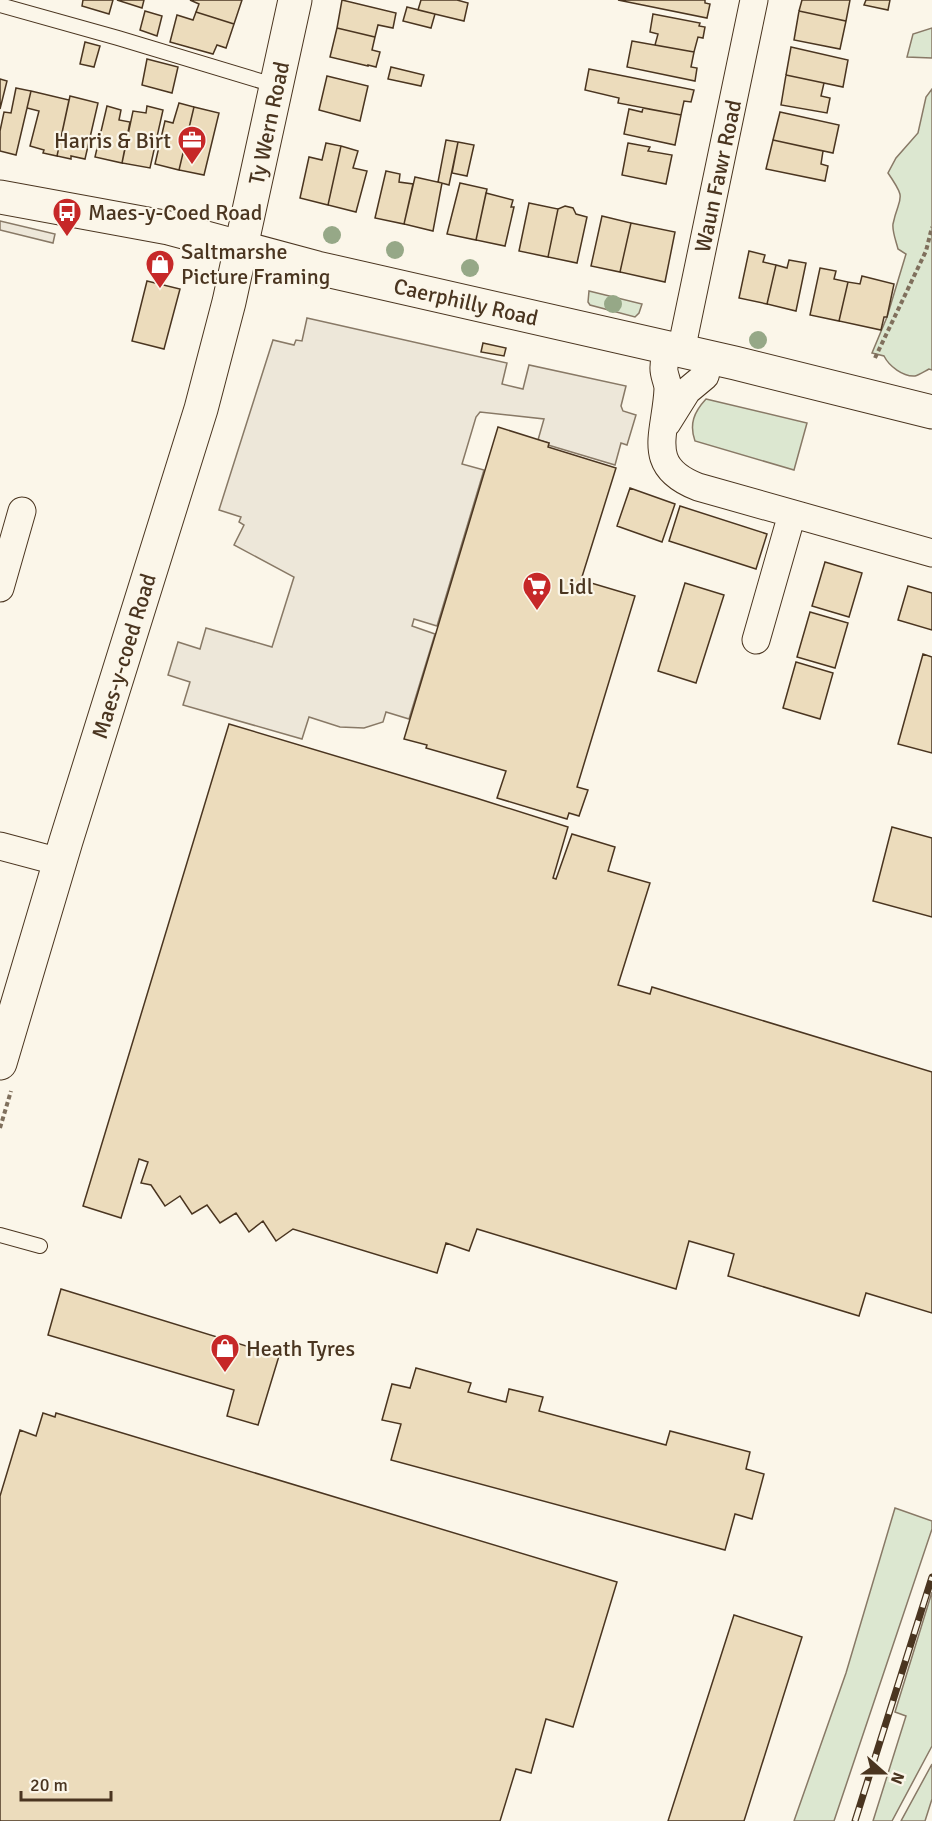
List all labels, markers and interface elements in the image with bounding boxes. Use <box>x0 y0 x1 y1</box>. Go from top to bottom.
street label: Ty Wern Road <box>243 59 295 187</box>
street label: Waun Fawr Road <box>689 97 747 255</box>
office icon: Harris & Birt <box>176 124 208 166</box>
place label: Harris & Birt <box>54 127 171 154</box>
bus stop icon: Maes-y-Coed Road <box>51 196 83 238</box>
place label: Maes-y-Coed Road <box>88 199 262 226</box>
place label: Saltmarshe Picture Framing <box>181 238 330 290</box>
shop icon: Saltmarshe Picture Framing <box>144 248 176 290</box>
street label: Caerphilly Road <box>391 272 541 332</box>
street label: Maes-y-coed Road <box>86 570 162 742</box>
supermarket icon: Lidl <box>521 570 553 612</box>
place label: Lidl <box>558 573 593 600</box>
shop icon: Heath Tyres <box>209 1332 241 1374</box>
place label: Heath Tyres <box>246 1335 355 1362</box>
north arrow <box>854 1743 914 1803</box>
scale bar <box>21 1764 111 1802</box>
text: N <box>886 1769 908 1787</box>
text: 20 m <box>30 1774 68 1796</box>

